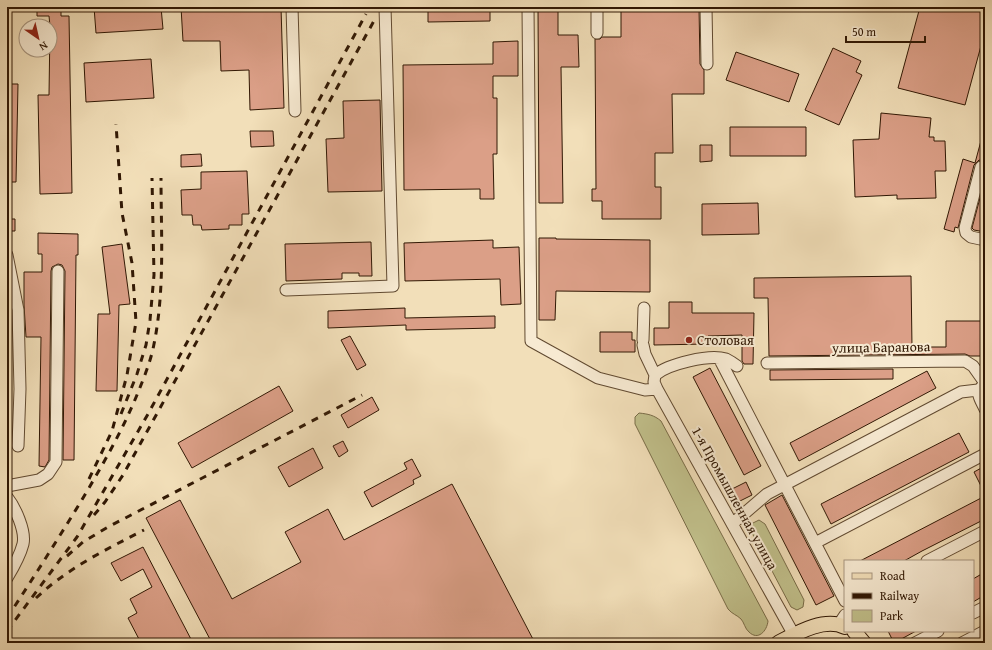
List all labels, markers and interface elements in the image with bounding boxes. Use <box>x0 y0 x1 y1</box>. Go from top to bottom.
north arrow <box>18 18 58 58</box>
scale bar <box>846 18 925 44</box>
text: 50 m <box>852 23 876 40</box>
text: N <box>36 38 51 55</box>
place label: Столовая <box>697 330 754 350</box>
marker: Столовая <box>684 335 694 345</box>
street label: улица Баранова <box>831 336 931 358</box>
street label: 1-я Промышленная улица <box>687 423 783 574</box>
legend <box>844 560 974 632</box>
text: Road <box>880 567 906 584</box>
text: Railway <box>880 587 919 604</box>
text: Park <box>880 607 904 624</box>

